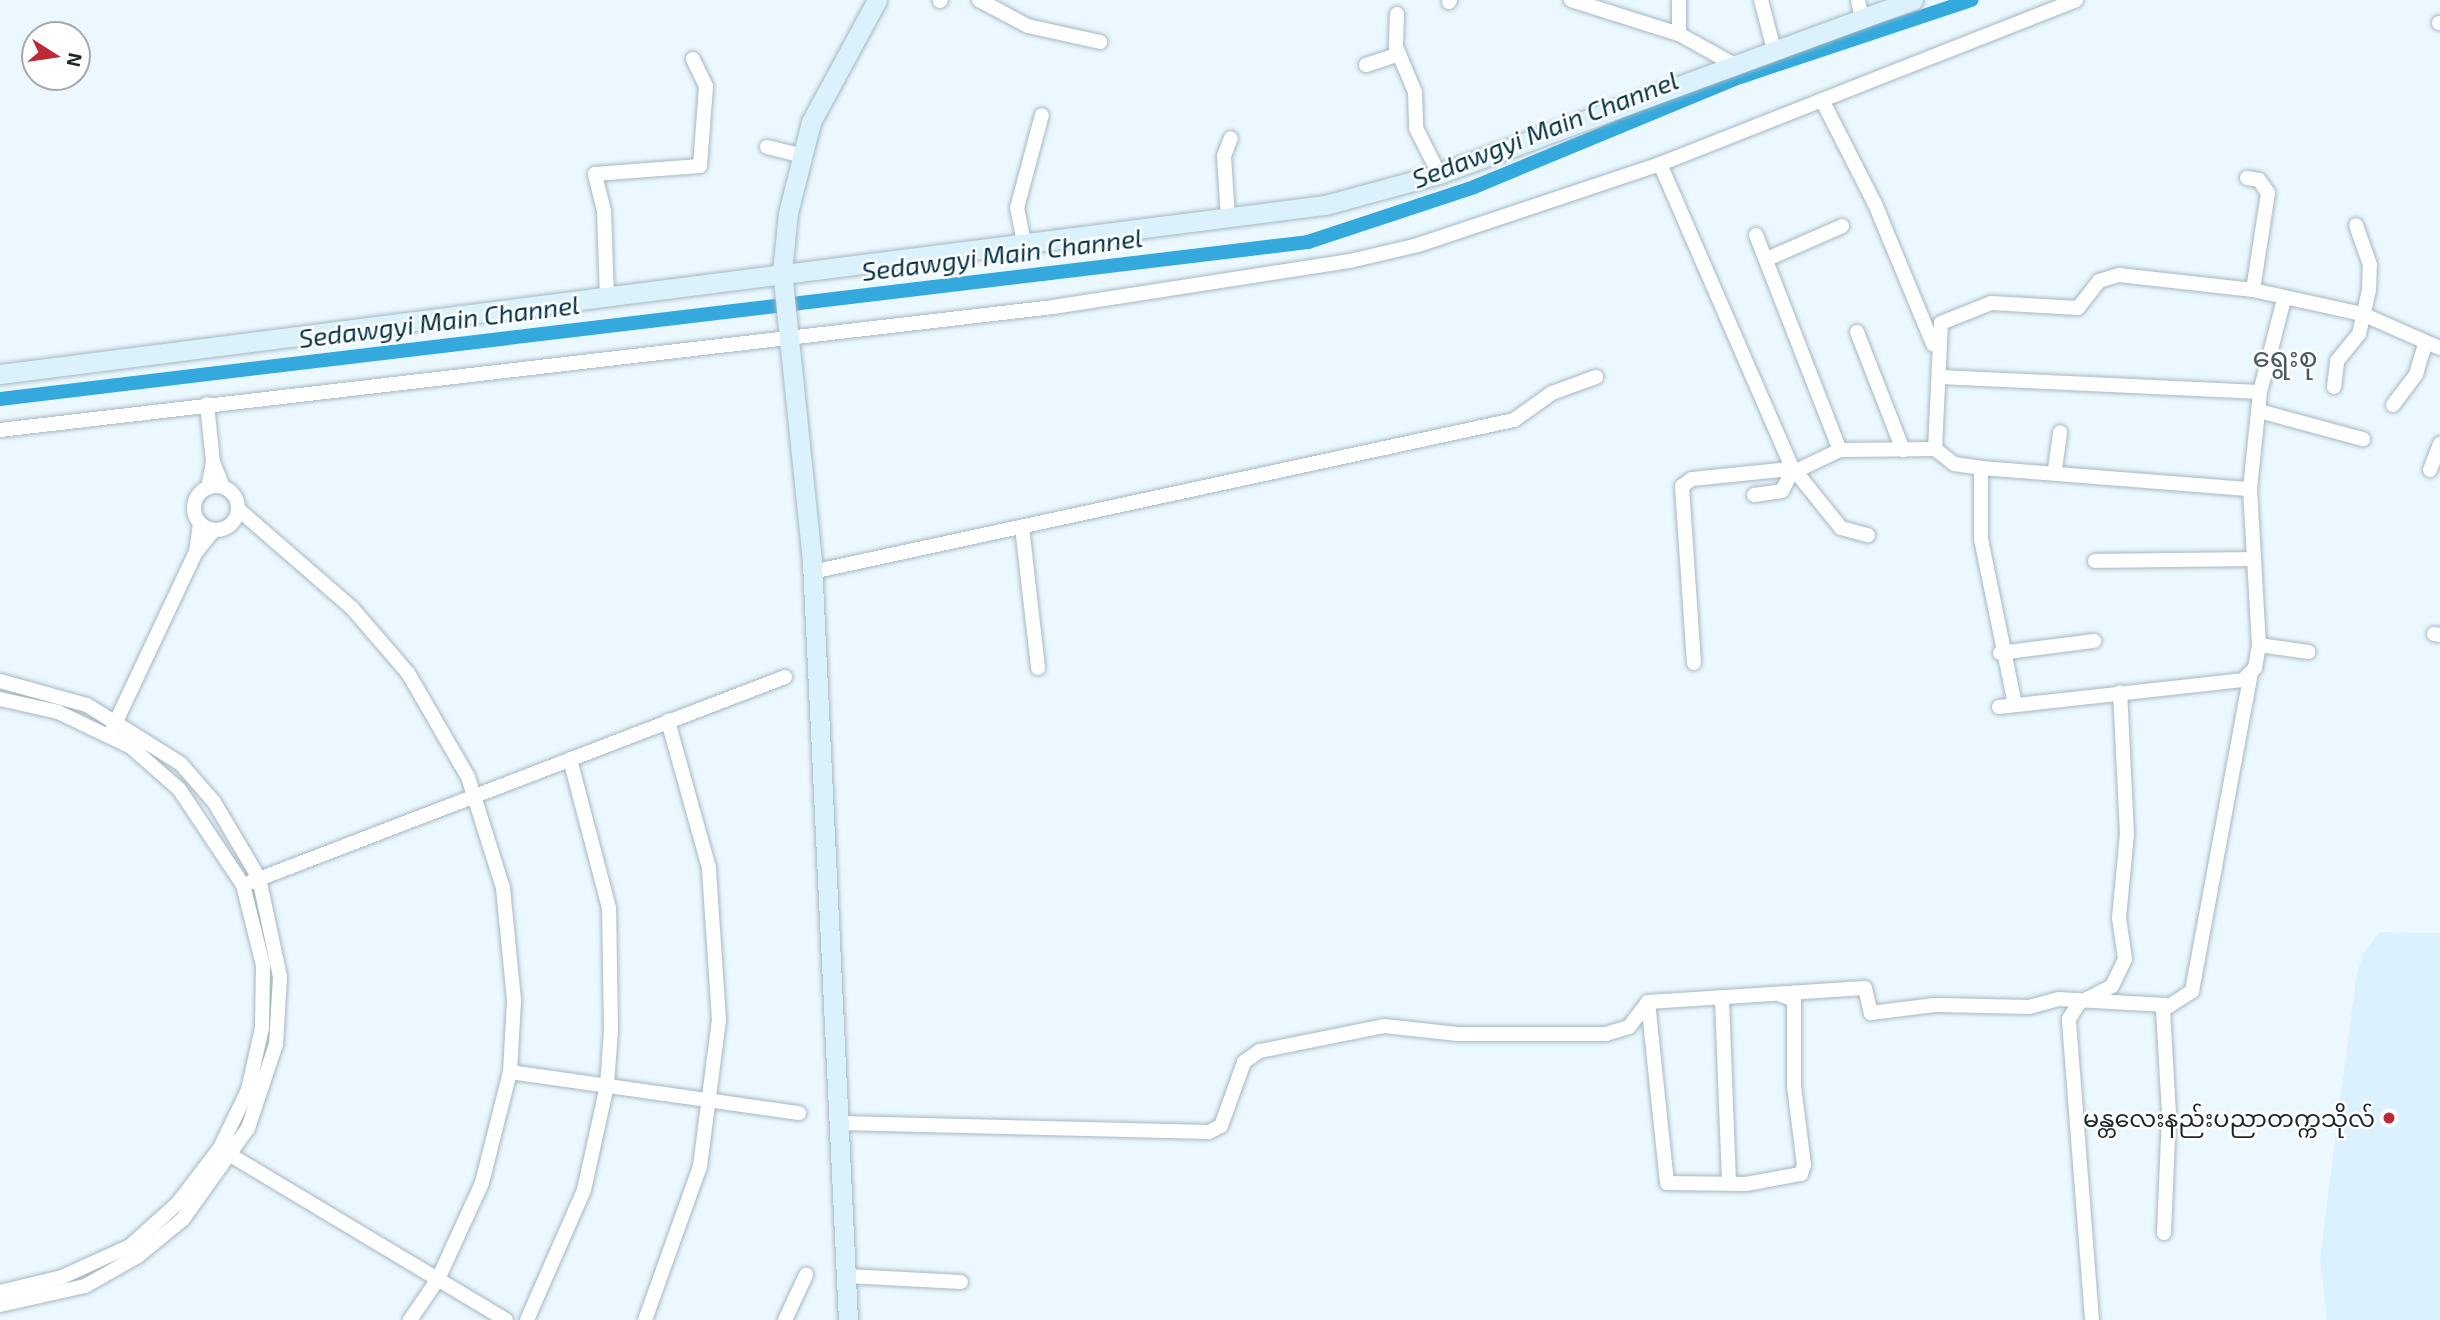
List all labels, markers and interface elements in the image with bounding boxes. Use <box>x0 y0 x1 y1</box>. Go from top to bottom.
north arrow <box>21 21 91 91</box>
text: N <box>62 51 88 69</box>
water label: Sedawgyi Main Channel <box>1407 64 1683 194</box>
water label: Sedawgyi Main Channel <box>860 221 1144 287</box>
water label: Sedawgyi Main Channel <box>297 288 581 354</box>
district label: ရွေးစု <box>2252 339 2318 373</box>
place label: မန္တလေးနည်းပညာတက္ကသိုလ် <box>2083 1104 2375 1132</box>
marker: မန္တလေးနည်းပညာတက္ကသိုလ် <box>2381 1110 2397 1126</box>

